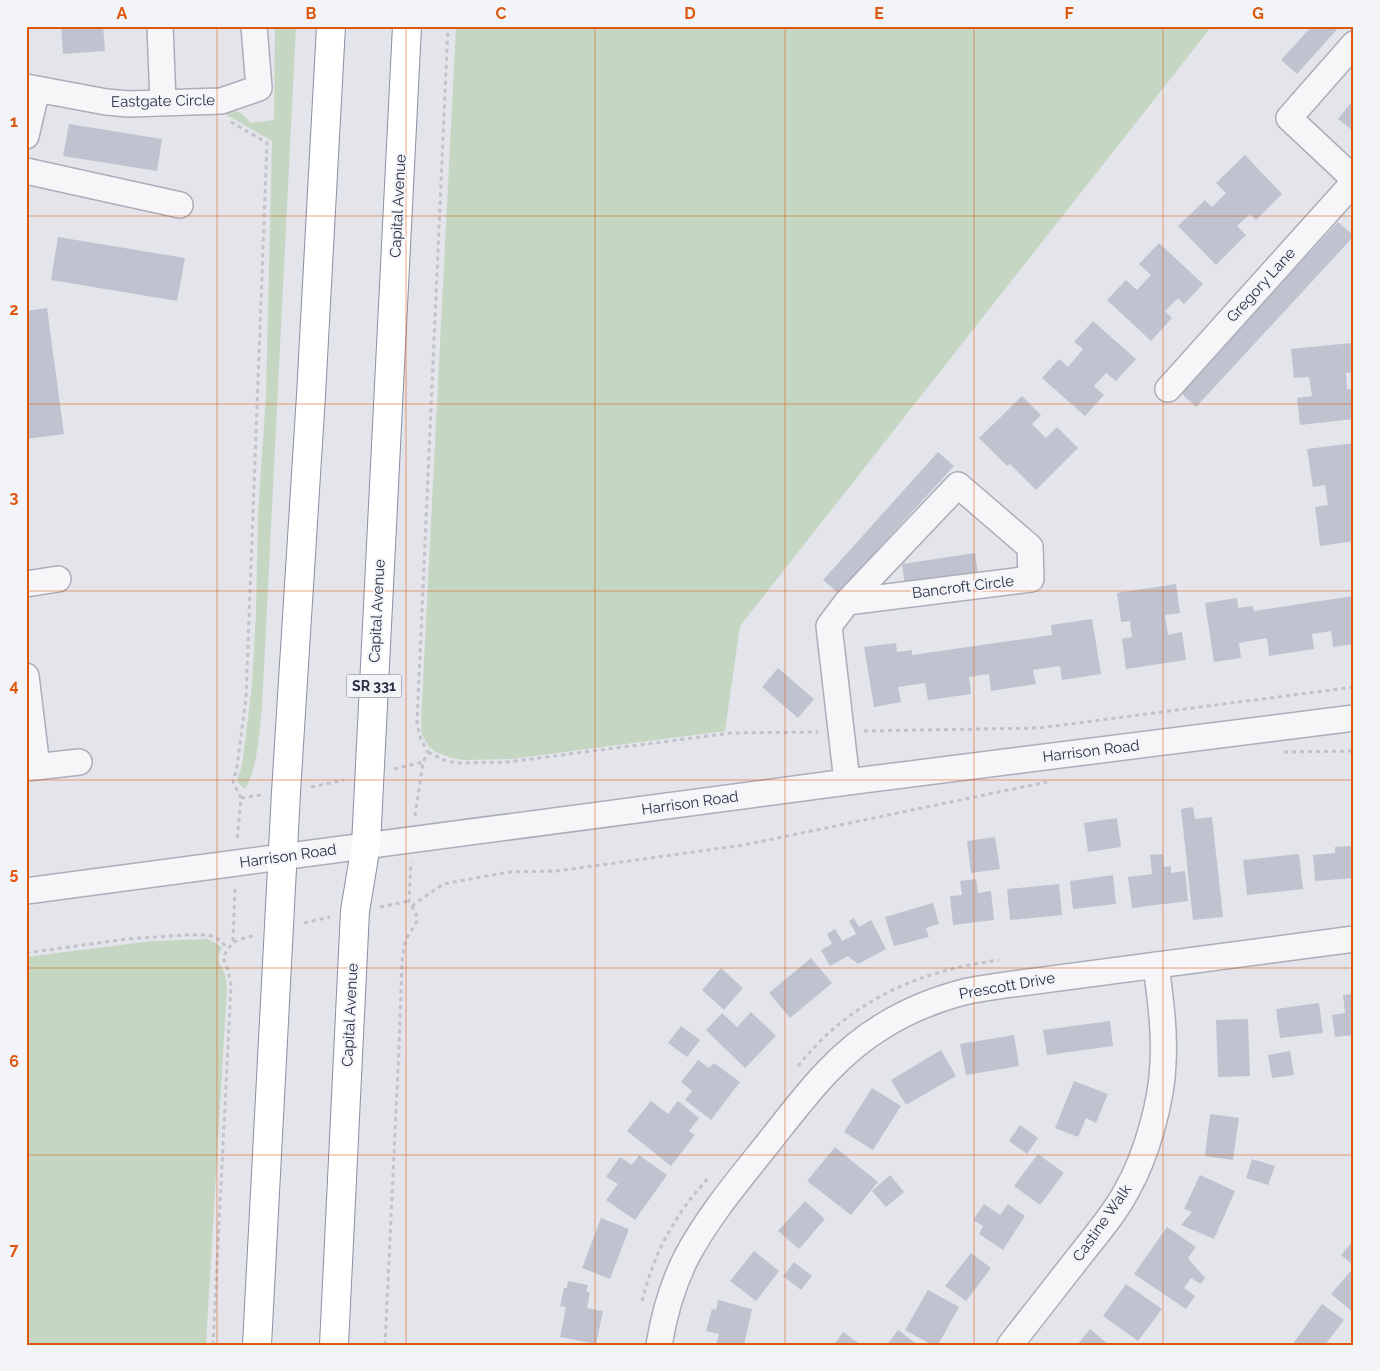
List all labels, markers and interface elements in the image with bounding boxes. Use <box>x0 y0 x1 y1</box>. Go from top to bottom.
text: A <box>117 4 128 23</box>
text: B <box>306 4 317 23</box>
text: C <box>496 4 507 23</box>
text: D <box>684 4 696 23</box>
text: E <box>874 4 884 23</box>
text: F <box>1064 4 1074 23</box>
text: G <box>1252 4 1264 23</box>
street label: Eastgate Circle <box>111 91 215 111</box>
text: 1 <box>10 112 18 131</box>
street label: Capital Avenue <box>386 154 410 258</box>
street label: Gregory Lane <box>1223 244 1299 326</box>
text: 2 <box>9 300 19 319</box>
text: 3 <box>10 488 19 507</box>
street label: Capital Avenue <box>365 559 389 663</box>
street label: Bancroft Circle <box>911 572 1015 602</box>
road number: SR 331 <box>346 674 402 698</box>
text: 4 <box>9 676 19 695</box>
street label: Harrison Road <box>1041 736 1141 766</box>
street label: Harrison Road <box>640 787 740 819</box>
street label: Harrison Road <box>238 840 338 872</box>
text: 5 <box>10 864 19 883</box>
street label: Capital Avenue <box>338 963 362 1067</box>
street label: Prescott Drive <box>958 969 1057 1003</box>
text: 6 <box>9 1052 19 1071</box>
street label: Castine Walk <box>1069 1181 1135 1265</box>
text: 7 <box>10 1240 19 1259</box>

